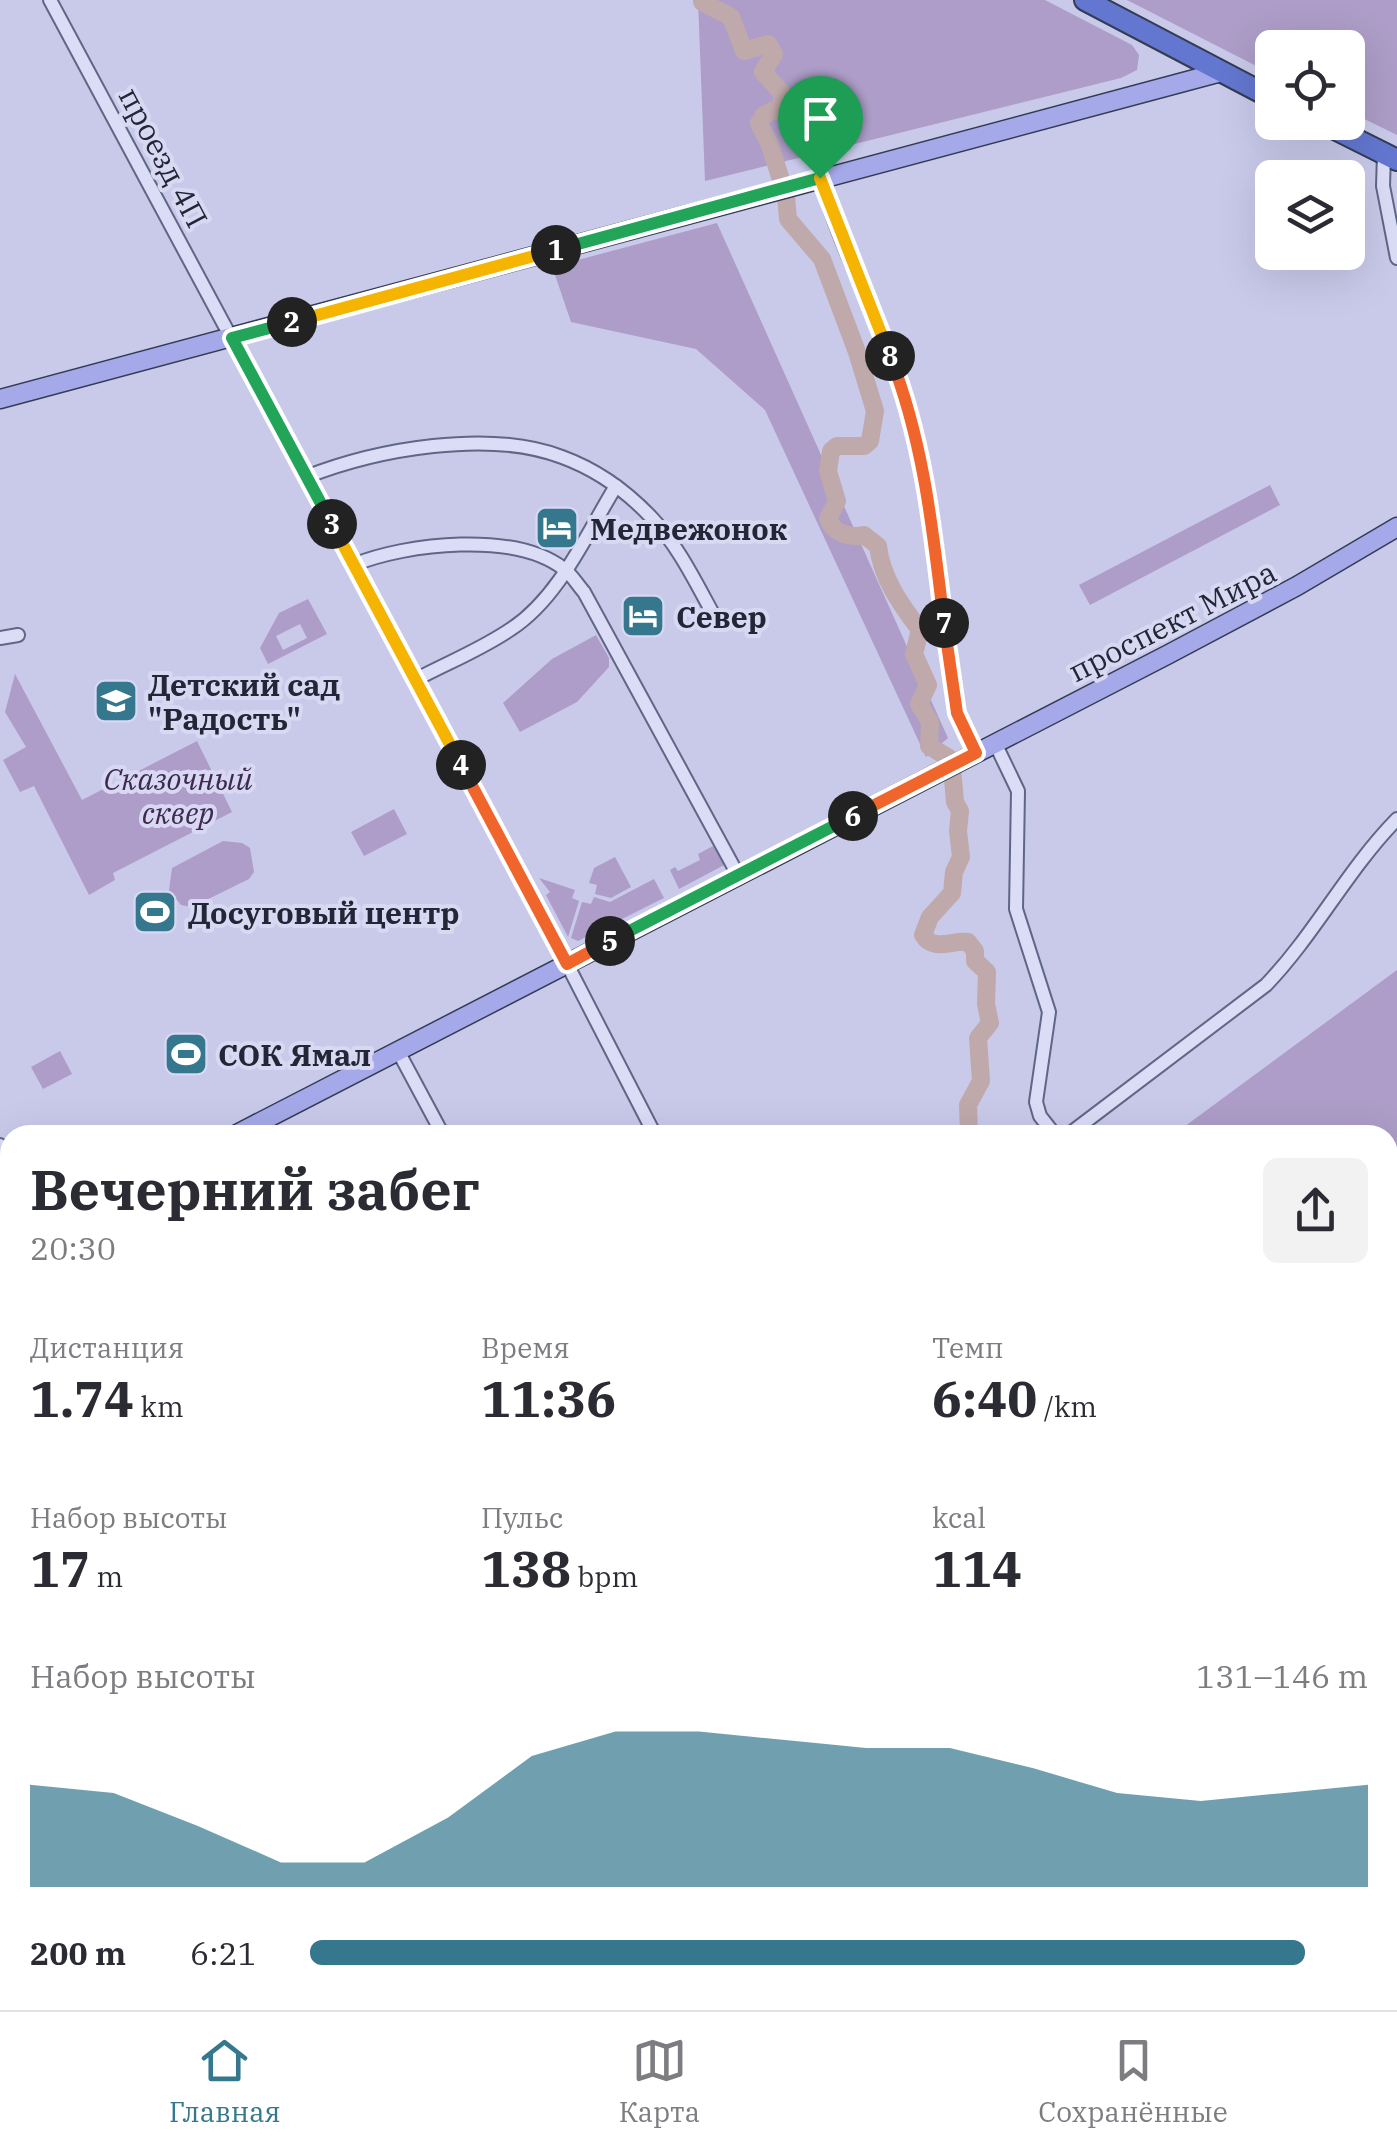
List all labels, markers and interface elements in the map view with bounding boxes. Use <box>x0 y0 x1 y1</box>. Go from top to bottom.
map controls <box>1255 30 1365 270</box>
button: locate <box>1255 30 1365 140</box>
pin <box>778 76 863 179</box>
street label: проезд 4П <box>111 80 217 234</box>
icon: arrive <box>793 91 848 146</box>
button: layers <box>1255 160 1365 270</box>
pin: 1 <box>531 225 581 275</box>
text: 1 <box>548 231 564 268</box>
pin: 2 <box>267 297 317 347</box>
text: 2 <box>284 303 300 340</box>
pin: 8 <box>865 331 915 381</box>
text: 8 <box>882 337 898 374</box>
pin: 3 <box>307 499 357 549</box>
text: 3 <box>324 505 340 542</box>
hotel icon: Медвежонок <box>534 505 580 551</box>
place label: Медвежонок <box>590 509 787 548</box>
street label: проспект Мира <box>1061 552 1283 690</box>
hotel icon: Север <box>620 593 666 639</box>
place label: Север <box>676 597 767 636</box>
pin: 7 <box>919 598 969 648</box>
text: 7 <box>936 604 952 641</box>
place label: Детский сад "Радость" <box>148 665 340 738</box>
school or university icon: Детский сад "Радость" <box>93 678 139 724</box>
pin: 4 <box>436 740 486 790</box>
text: 4 <box>453 746 469 783</box>
park label: Сказочный сквер <box>104 759 252 832</box>
pin: 6 <box>828 791 878 841</box>
text: 6 <box>845 797 861 834</box>
sports icon: Досуговый центр <box>132 889 178 935</box>
place label: Досуговый центр <box>188 893 460 932</box>
pin: 5 <box>585 916 635 966</box>
text: 5 <box>602 922 618 959</box>
sports icon: СОК Ямал <box>163 1031 209 1077</box>
place label: СОК Ямал <box>218 1035 371 1074</box>
text: Вечерний забег <box>30 1154 480 1225</box>
button: share <box>1263 1158 1368 1263</box>
text: 20:30 <box>30 1227 116 1269</box>
text: Дистанция <box>30 1329 184 1366</box>
text: Время <box>481 1329 570 1366</box>
text: Темп <box>932 1329 1004 1366</box>
text: 1.74 <box>30 1366 134 1431</box>
text: 11:36 <box>481 1366 616 1431</box>
text: 6:40 <box>932 1366 1037 1431</box>
text: km <box>134 1388 184 1425</box>
text: /km <box>1037 1388 1097 1425</box>
text: Набор высоты <box>30 1499 228 1536</box>
text: Пульс <box>481 1499 564 1536</box>
text: kcal <box>932 1499 986 1536</box>
text: 17 <box>30 1536 90 1601</box>
text: 138 <box>481 1536 571 1601</box>
text: 114 <box>932 1536 1022 1601</box>
text: m <box>90 1558 123 1595</box>
text: bpm <box>571 1558 638 1595</box>
text: Набор высоты <box>30 1655 256 1697</box>
text: 131–146 m <box>1196 1655 1368 1697</box>
text: 200 m <box>30 1932 126 1974</box>
text: 6:21 <box>190 1932 257 1974</box>
tab: Главная <box>169 2033 281 2130</box>
tab: Карта <box>619 2033 700 2130</box>
tab: Сохранённые <box>1038 2033 1228 2130</box>

